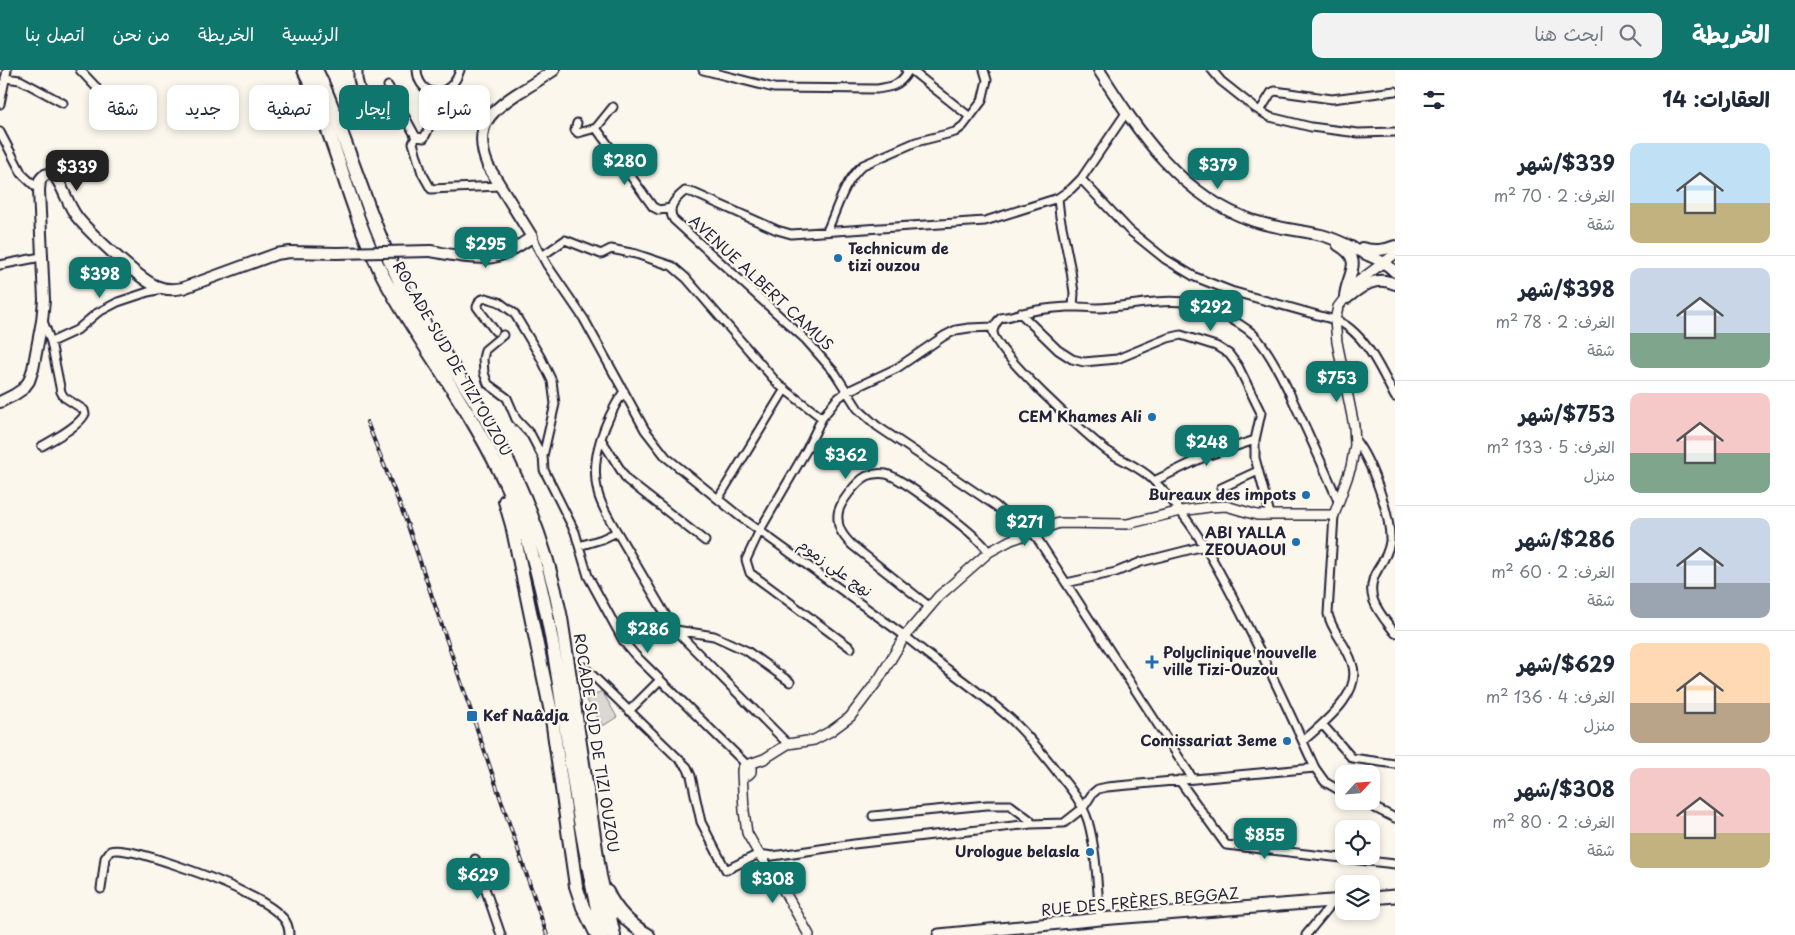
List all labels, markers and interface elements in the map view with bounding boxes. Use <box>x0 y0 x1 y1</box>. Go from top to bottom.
search box <box>1312 13 1662 58</box>
text: الخريطة <box>1692 15 1770 51</box>
text: ابحث هنا <box>1534 19 1604 47</box>
text: اتصل بنا <box>25 20 85 47</box>
text: من نحن <box>113 20 170 47</box>
text: الخريطة <box>198 20 254 47</box>
text: الرئيسية <box>282 20 339 47</box>
icon: search <box>1616 21 1644 49</box>
text: العقارات: 14 <box>1662 82 1770 114</box>
chip: شقة <box>89 85 157 130</box>
chip: جديد <box>167 85 239 130</box>
chip: تصفية <box>249 85 329 130</box>
chip: إيجار <box>339 85 409 130</box>
chip: شراء <box>419 85 490 130</box>
icon: filters <box>1420 86 1448 114</box>
pin: $280 <box>595 144 655 186</box>
text: $339/شهر <box>1518 146 1615 178</box>
text: $280 <box>603 148 647 172</box>
pin: $379 <box>1188 148 1248 190</box>
pin: $339 <box>47 150 107 192</box>
text: $379 <box>1199 152 1237 176</box>
text: $339 <box>57 154 97 178</box>
icon: home <box>1670 163 1730 223</box>
text: الغرف: 2 · 70 m² <box>1494 183 1615 207</box>
street label: AVENUE ALBERT CAMUS <box>685 209 839 355</box>
text: شقة <box>1587 211 1615 235</box>
pin: $295 <box>456 226 516 269</box>
text: $295 <box>465 231 507 255</box>
place label: Technicum de tizi ouzou <box>848 236 949 276</box>
marker: Technicum de tizi ouzou <box>832 252 844 264</box>
pin: $398 <box>70 256 130 299</box>
street label: ROCADE SUD DE TIZI OUZOU <box>388 256 519 460</box>
text: $398 <box>80 261 120 285</box>
text: $398/شهر <box>1519 272 1615 304</box>
icon: home <box>1670 288 1730 348</box>
pin: $292 <box>1181 290 1241 332</box>
text: $292 <box>1190 294 1232 318</box>
text: الغرف: 2 · 78 m² <box>1495 309 1615 333</box>
text: شقة <box>1587 337 1615 361</box>
pin: $753 <box>1307 360 1367 403</box>
text: $753 <box>1317 365 1357 389</box>
text: $753/شهر <box>1519 397 1615 429</box>
place label: CEM Khames Ali <box>1018 404 1142 427</box>
marker: CEM Khames Ali <box>1146 411 1158 423</box>
icon: home <box>1670 413 1730 473</box>
pin: $248 <box>1177 424 1237 467</box>
text: $248 <box>1186 429 1228 453</box>
text: الغرف: 5 · 133 m² <box>1487 434 1615 458</box>
pin: $362 <box>816 438 876 480</box>
text: $362 <box>825 442 867 466</box>
text: منزل <box>1583 462 1615 486</box>
place label: Bureaux des impots <box>1148 482 1296 505</box>
marker: Bureaux des impots <box>1300 489 1312 501</box>
pin: $271 <box>995 504 1055 547</box>
text: $271 <box>1007 509 1043 533</box>
place label: ABI YALLA ZEOUAOUI <box>1205 520 1286 560</box>
text: $286/شهر <box>1517 522 1615 554</box>
street label: نهج علي زموم <box>792 532 878 604</box>
marker: ABI YALLA ZEOUAOUI <box>1290 536 1302 548</box>
icon: home <box>1670 538 1730 598</box>
text: الغرف: 2 · 60 m² <box>1491 559 1615 583</box>
text: شقة <box>1587 587 1615 611</box>
pin: $286 <box>618 612 678 654</box>
text: $286 <box>627 616 669 640</box>
street label: ROCADE SUD DE TIZI OUZOU <box>569 631 626 854</box>
place label: Polyclinique nouvelle ville Tizi-Ouzou <box>1163 640 1317 680</box>
text: $629/شهر <box>1517 647 1615 679</box>
marker: Polyclinique nouvelle ville Tizi-Ouzou <box>1145 655 1159 669</box>
icon: home <box>1670 663 1730 723</box>
text: الغرف: 4 · 136 m² <box>1486 684 1615 708</box>
place label: Kef Naâdja <box>483 703 570 726</box>
marker: Kef Naâdja <box>465 709 479 723</box>
text: منزل <box>1583 712 1615 736</box>
place label: Comissariat 3eme <box>1140 728 1277 751</box>
marker: Comissariat 3eme <box>1281 735 1293 747</box>
north arrow <box>1335 765 1380 810</box>
map controls <box>1335 765 1380 920</box>
text: $308/شهر <box>1515 772 1615 804</box>
icon: home <box>1670 788 1730 848</box>
text: الغرف: 2 · 80 m² <box>1492 809 1615 833</box>
pin: $855 <box>1235 818 1295 860</box>
button: locate <box>1335 820 1380 865</box>
text: $855 <box>1245 822 1285 846</box>
text: شقة <box>1587 837 1615 861</box>
place label: Urologue belasla <box>955 839 1080 862</box>
marker: Urologue belasla <box>1084 846 1096 858</box>
pin: $629 <box>448 858 508 900</box>
text: $629 <box>457 862 499 886</box>
pin: $308 <box>743 862 803 904</box>
text: $308 <box>752 866 794 890</box>
button: layers <box>1335 875 1380 920</box>
street label: RUE DES FRÈRES BEGGAZ <box>1040 880 1240 921</box>

